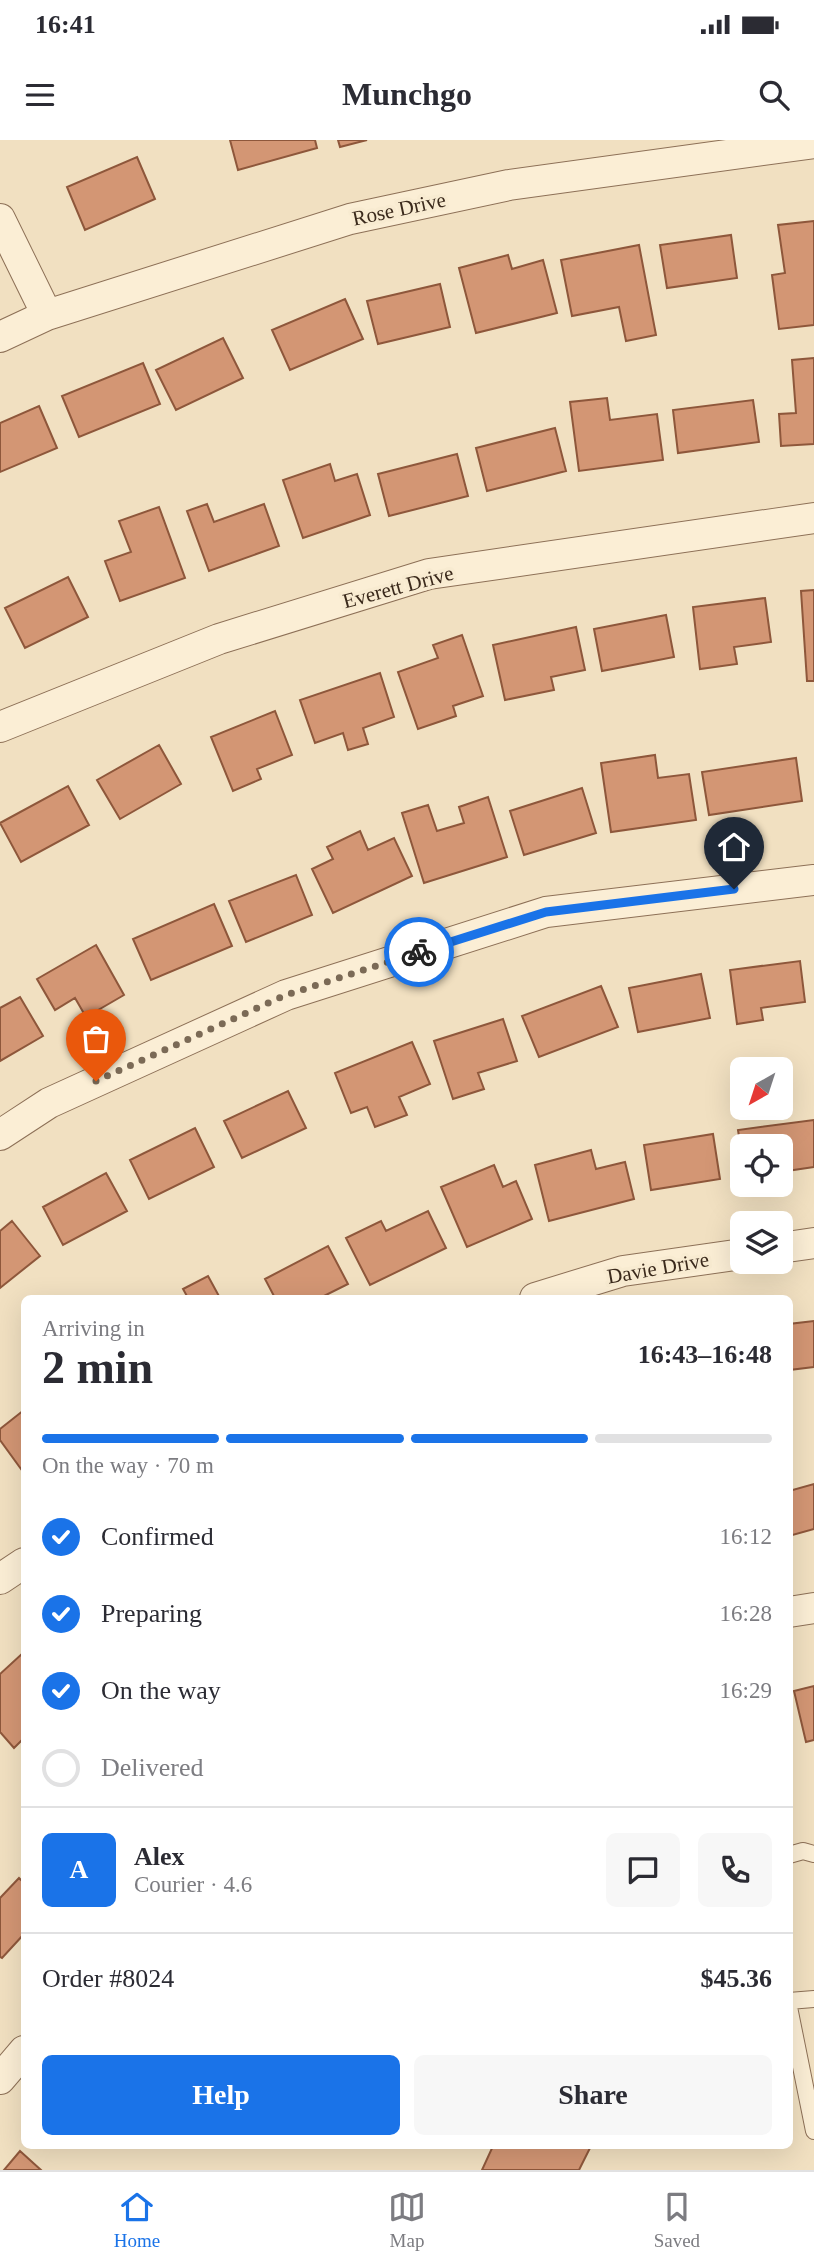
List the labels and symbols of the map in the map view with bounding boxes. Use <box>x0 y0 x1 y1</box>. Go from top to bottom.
street label: Rose Drive <box>350 187 448 231</box>
street label: Everett Drive <box>340 561 456 613</box>
pin <box>704 817 764 889</box>
courier <box>384 917 454 987</box>
pin <box>66 1009 126 1081</box>
north arrow <box>730 1057 793 1120</box>
street label: Davie Drive <box>605 1247 711 1289</box>

